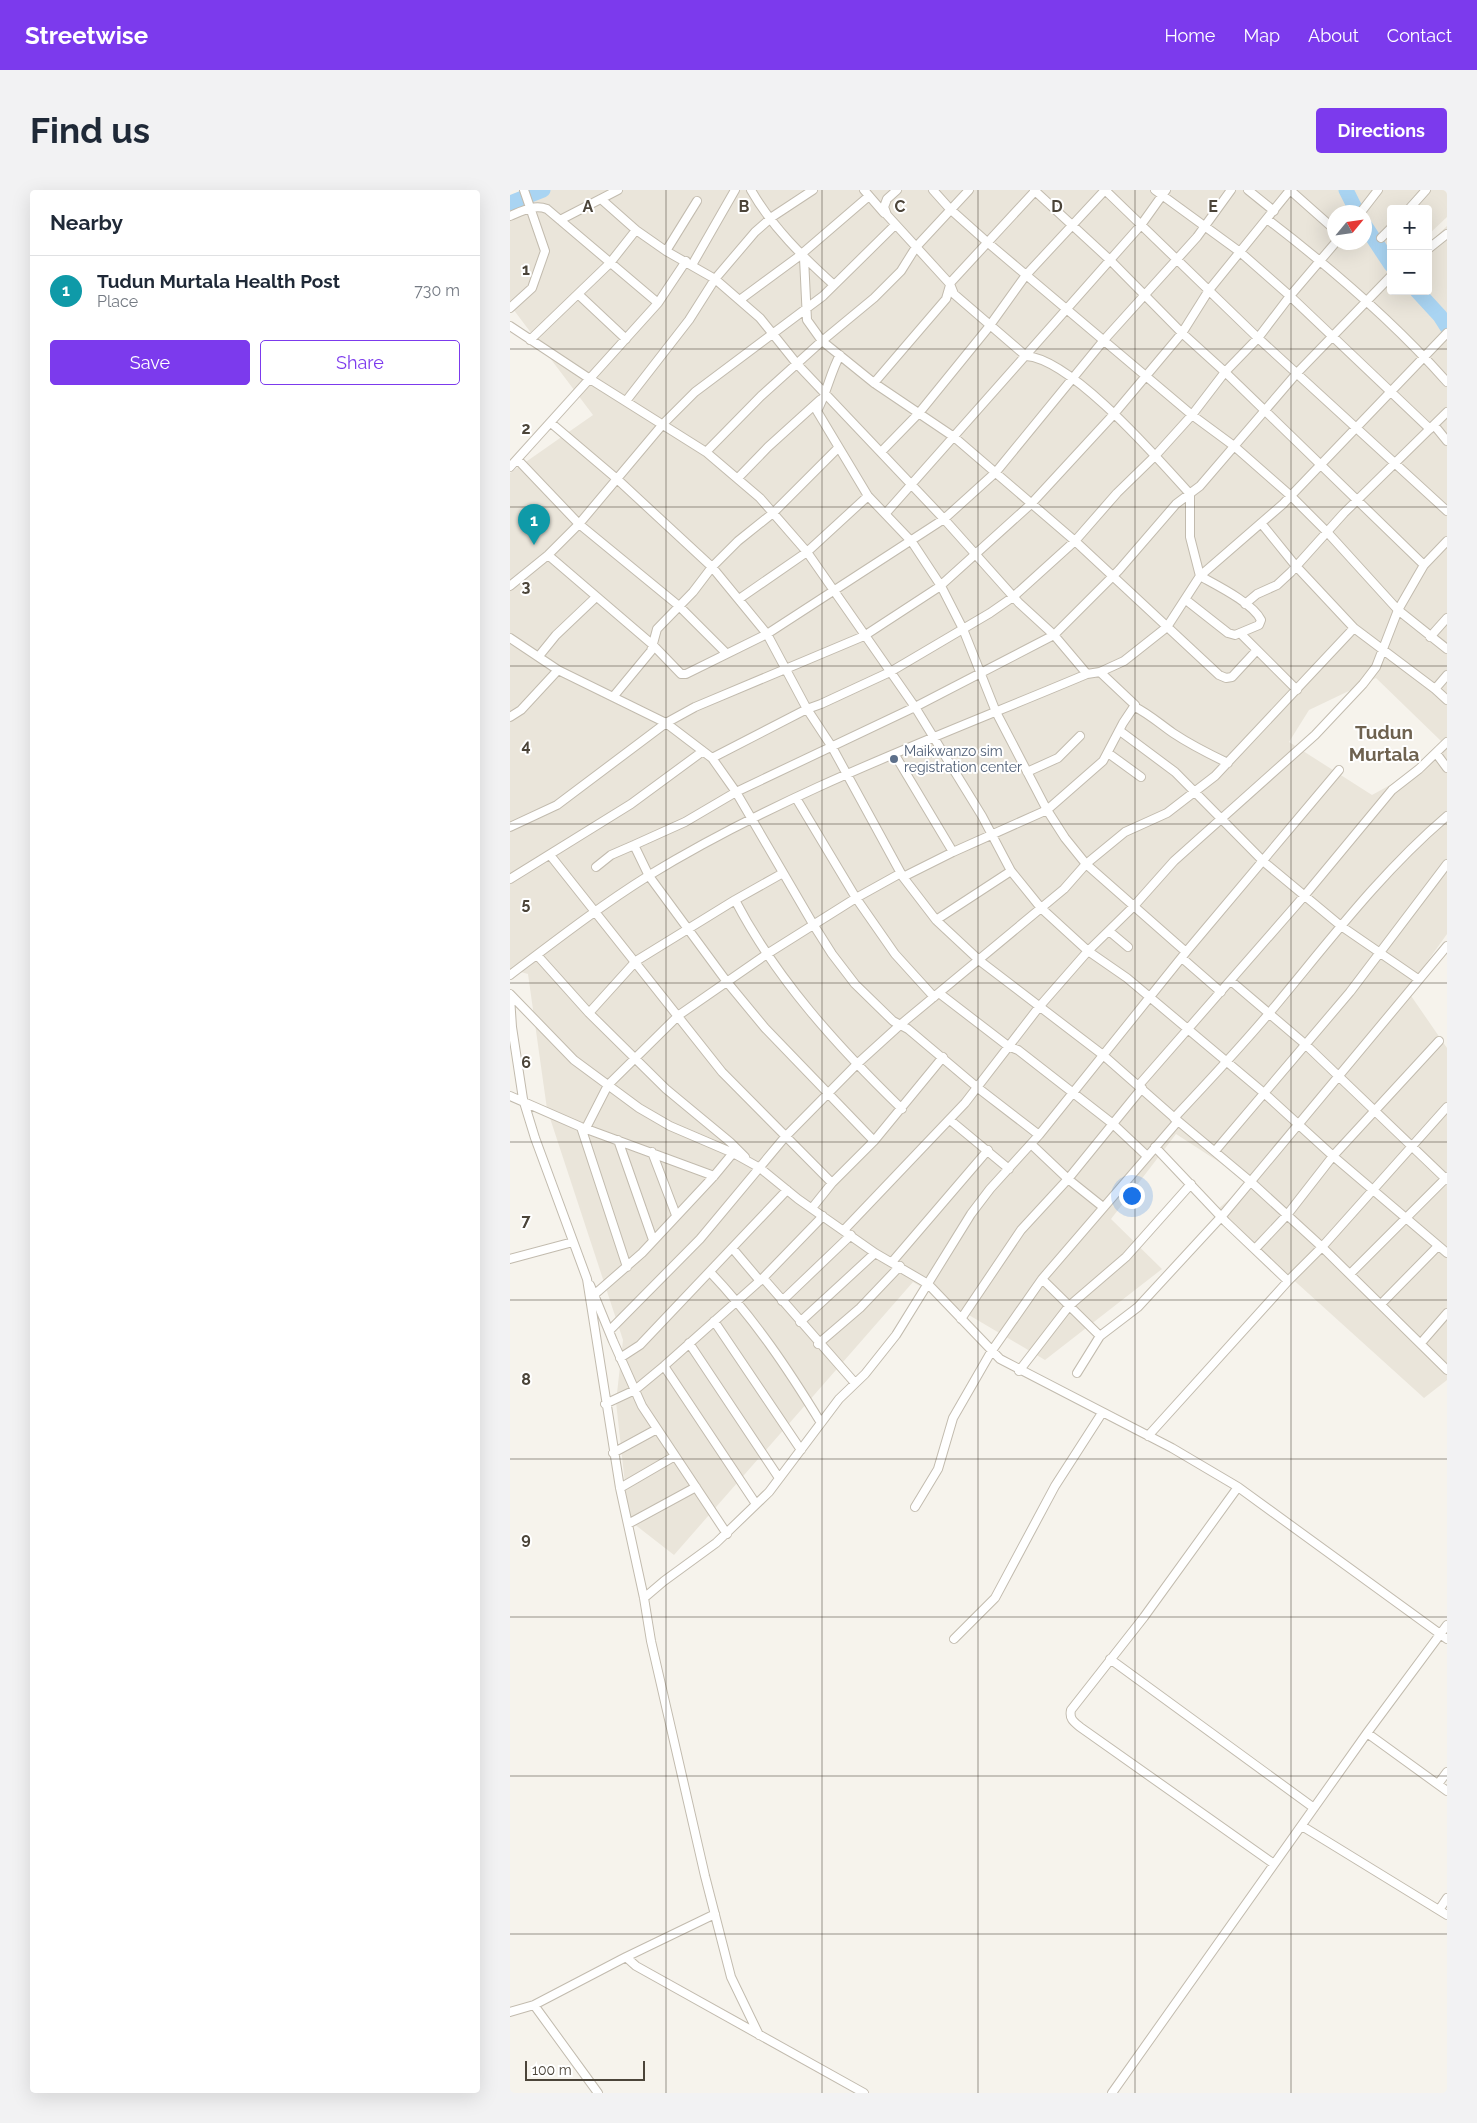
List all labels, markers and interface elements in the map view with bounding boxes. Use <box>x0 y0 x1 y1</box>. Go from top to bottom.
text: Streetwise <box>25 21 148 50</box>
text: Home <box>1164 25 1215 46</box>
text: Map <box>1243 25 1280 46</box>
text: About <box>1308 25 1359 46</box>
text: Contact <box>1387 25 1452 46</box>
button: Directions <box>1316 108 1447 153</box>
text: Find us <box>30 110 150 151</box>
text: A <box>583 197 594 216</box>
text: B <box>739 197 750 216</box>
text: C <box>895 197 906 216</box>
text: D <box>1051 197 1063 216</box>
text: E <box>1208 197 1218 216</box>
north arrow <box>1327 205 1372 250</box>
map controls <box>1387 205 1432 295</box>
button: + <box>1387 205 1432 250</box>
text: Nearby <box>50 210 123 235</box>
button: − <box>1387 250 1432 295</box>
text: 1 <box>522 260 530 279</box>
text: Tudun Murtala Health Post <box>97 270 340 292</box>
text: 1 <box>62 281 70 300</box>
text: 730 m <box>414 281 460 300</box>
text: Place <box>97 292 138 311</box>
button: Save <box>50 340 250 385</box>
button: Share <box>260 340 460 385</box>
text: 2 <box>521 419 531 438</box>
pin: 1 <box>518 504 550 545</box>
text: 3 <box>522 577 531 596</box>
district label: Tudun Murtala <box>1349 721 1419 765</box>
text: 4 <box>521 736 531 755</box>
place label: Maikwanzo sim registration center <box>904 743 1022 775</box>
marker: Maikwanzo sim registration center <box>888 753 900 765</box>
text: 5 <box>522 894 531 913</box>
text: 6 <box>521 1053 531 1072</box>
your location <box>1119 1183 1145 1209</box>
text: 7 <box>522 1211 531 1230</box>
text: 8 <box>521 1370 531 1389</box>
text: 9 <box>521 1529 531 1548</box>
scale bar <box>525 2058 645 2081</box>
text: 100 m <box>532 2062 572 2078</box>

